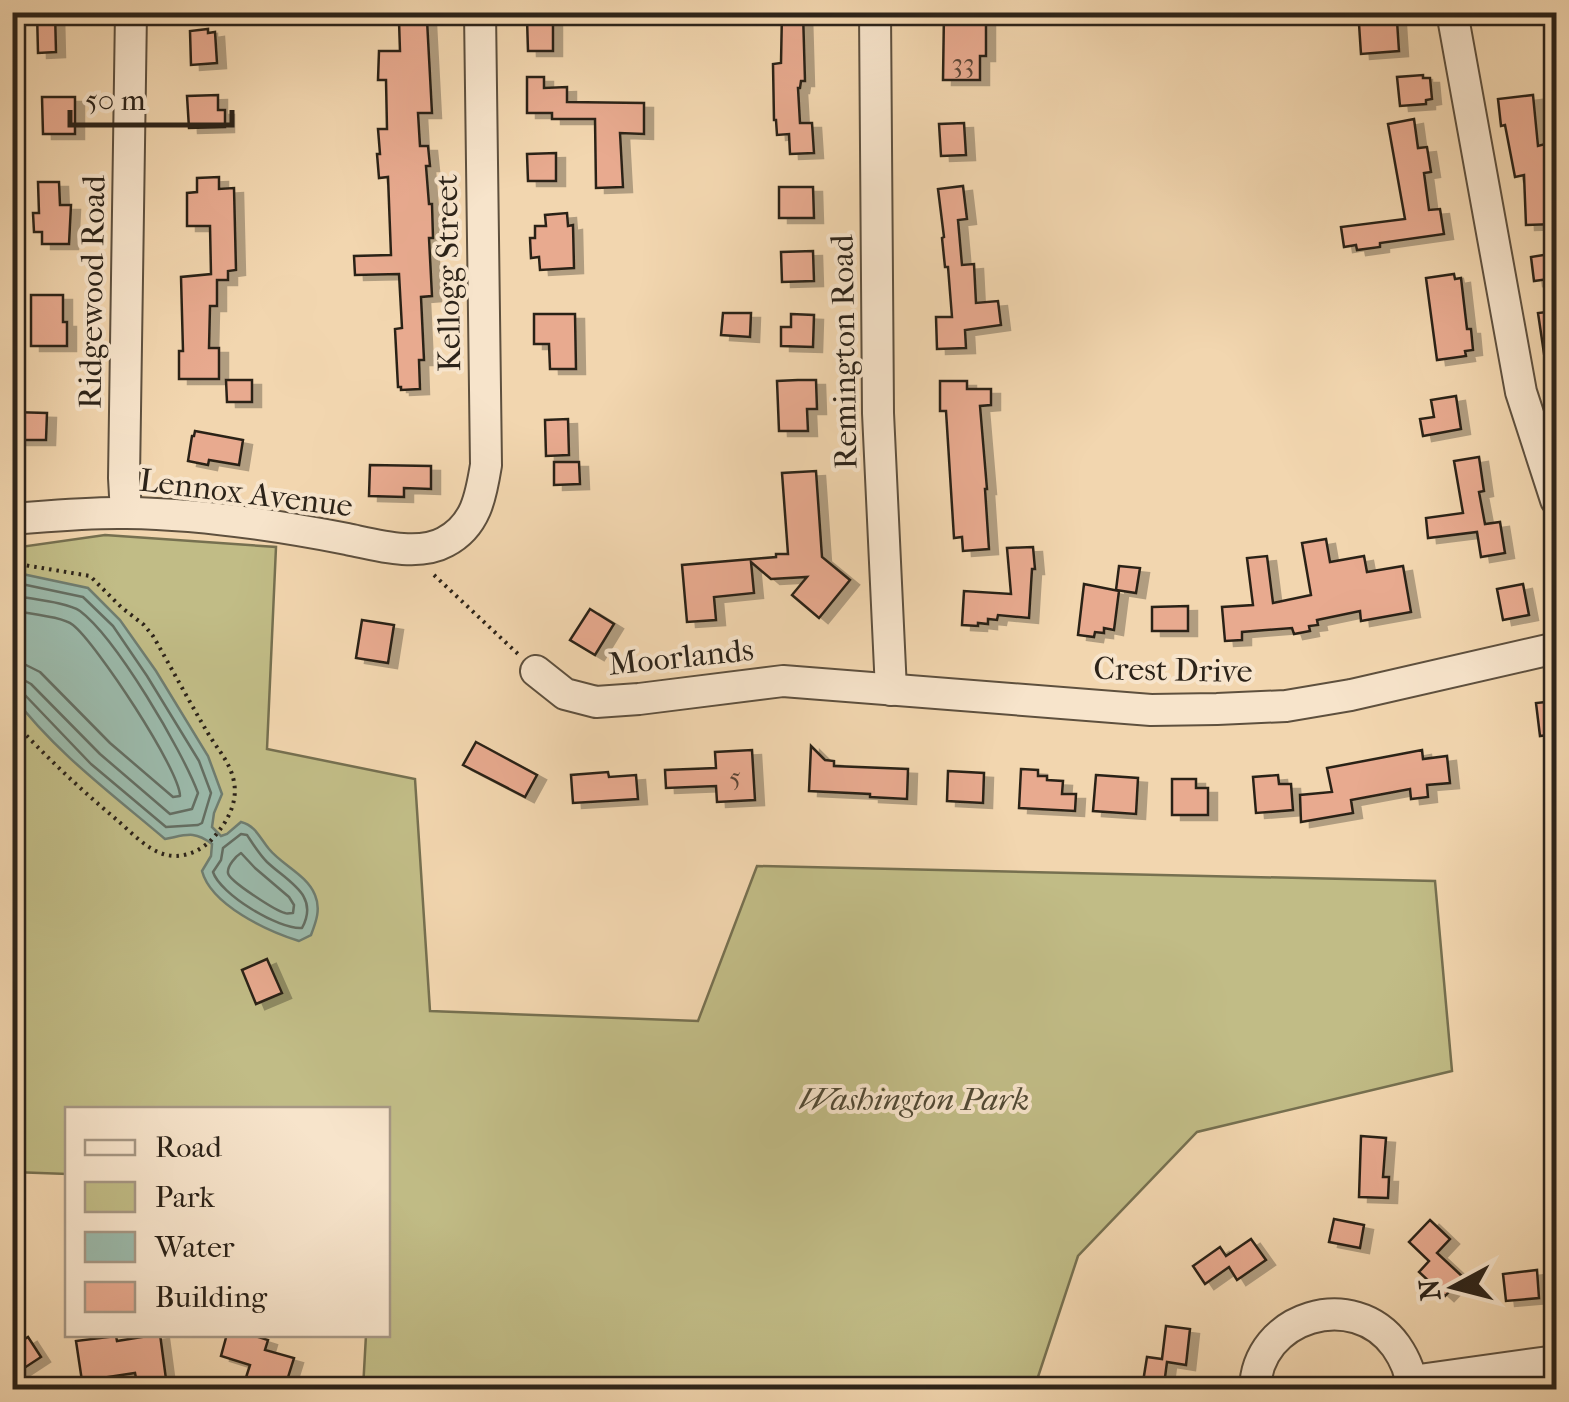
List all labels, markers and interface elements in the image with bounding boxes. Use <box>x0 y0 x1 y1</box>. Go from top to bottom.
house number: 33 <box>952 46 974 79</box>
scale bar <box>70 65 232 127</box>
text: 50 m <box>85 83 146 118</box>
street label: Kellogg Street <box>428 173 468 372</box>
street label: Ridgewood Road <box>71 174 113 409</box>
street label: Remington Road <box>823 234 865 470</box>
street label: Lennox Avenue <box>137 462 355 524</box>
street label: Moorlands <box>607 631 755 683</box>
street label: Crest Drive <box>1093 650 1253 690</box>
house number: 5 <box>729 760 741 793</box>
park label: Washington Park <box>799 1081 1029 1118</box>
legend <box>65 1107 390 1337</box>
text: Road <box>155 1130 222 1165</box>
text: Park <box>155 1180 215 1215</box>
text: Water <box>154 1230 235 1265</box>
north arrow <box>1404 1237 1504 1337</box>
text: N <box>1412 1277 1447 1303</box>
text: Building <box>155 1280 268 1315</box>

